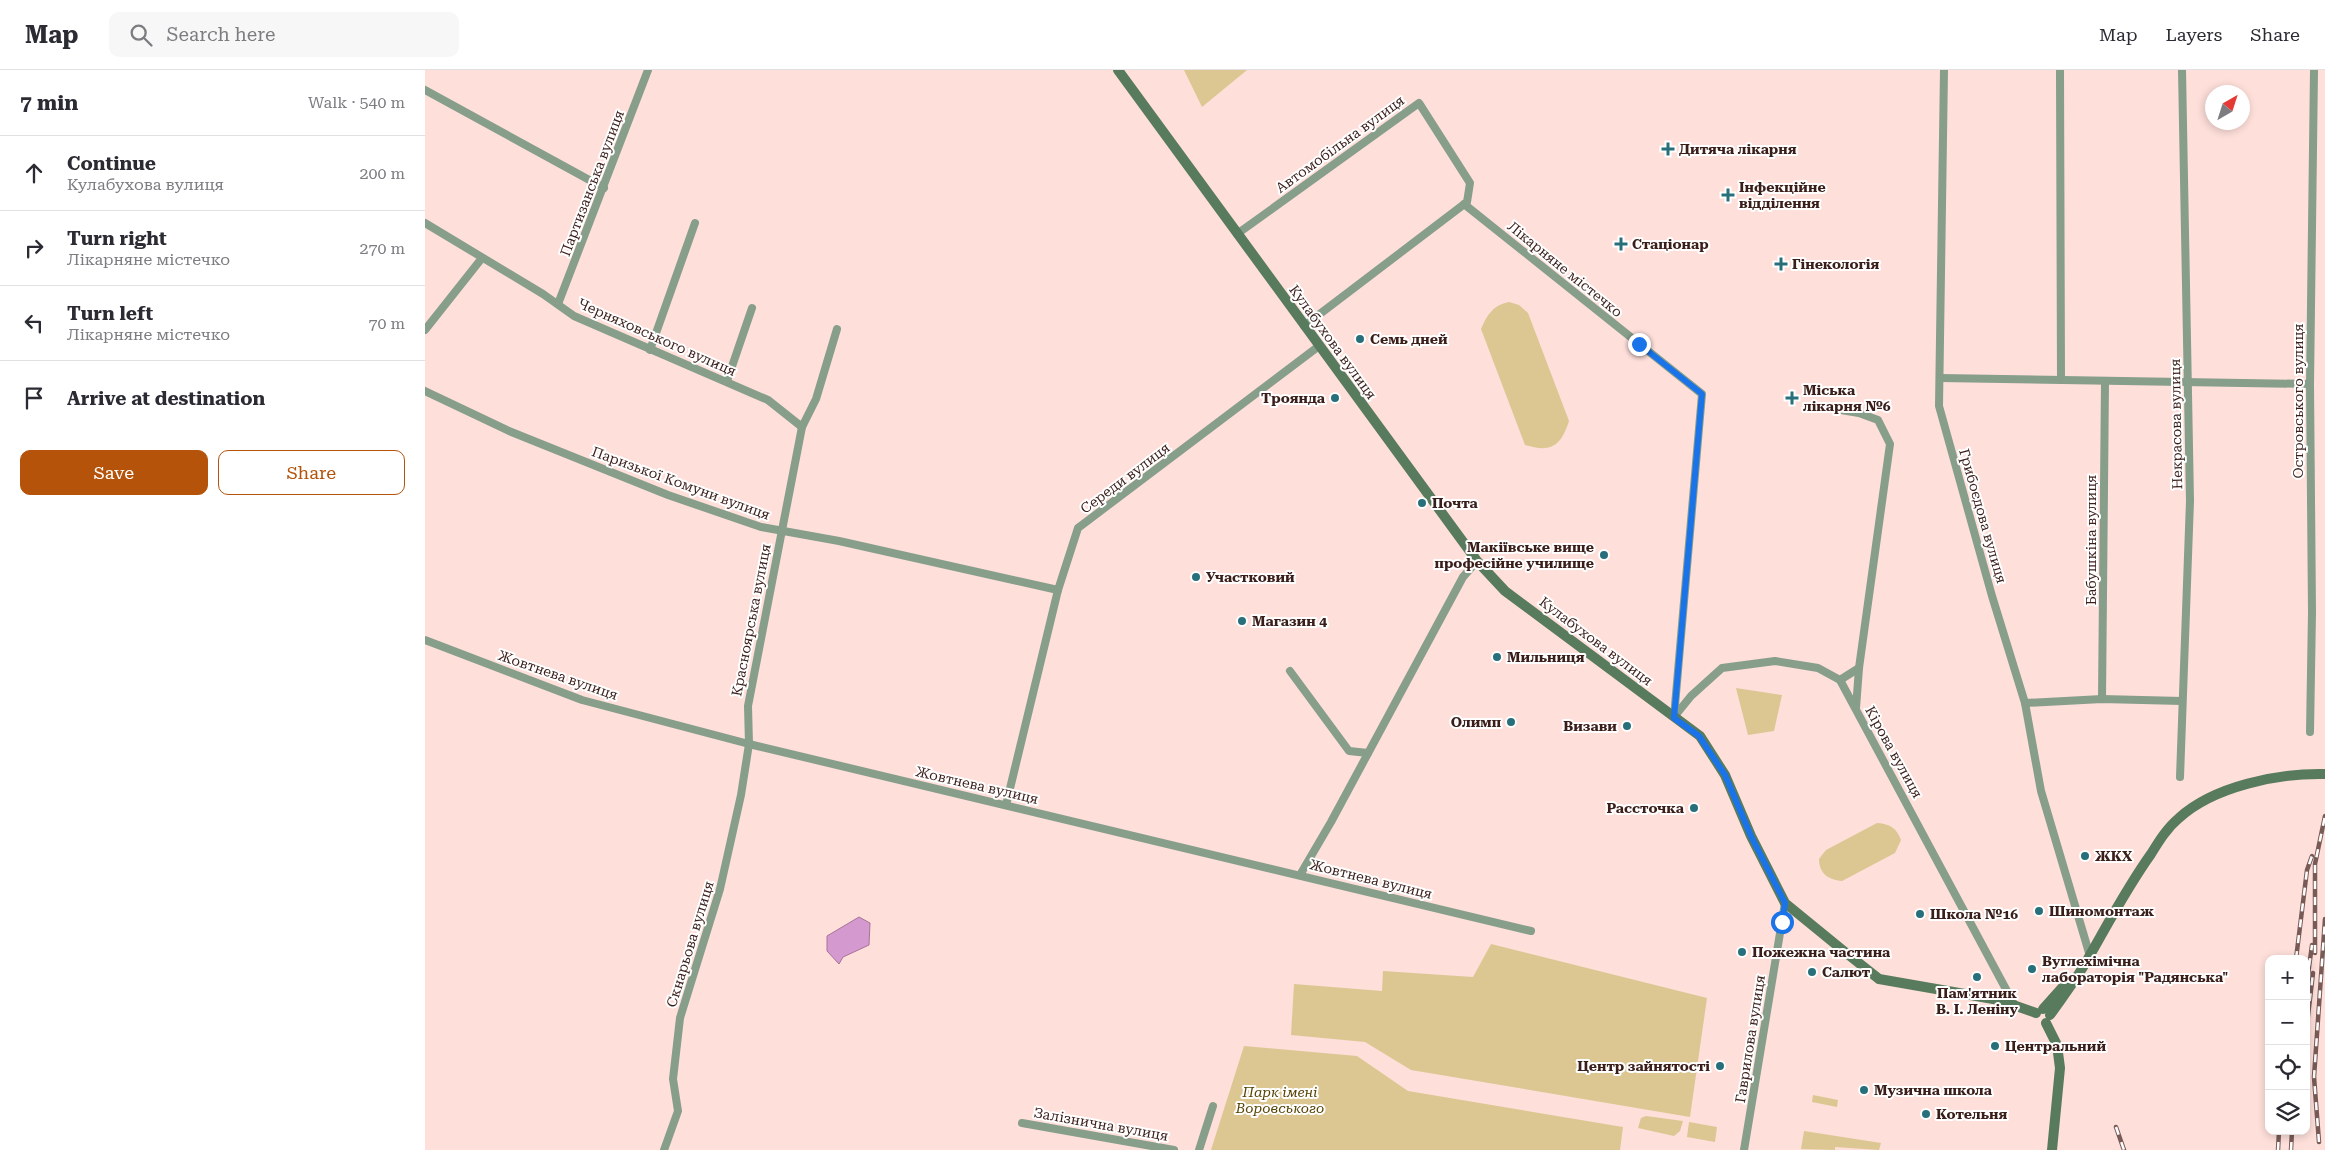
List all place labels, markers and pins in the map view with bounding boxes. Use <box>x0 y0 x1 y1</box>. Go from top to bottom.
place label: Дитяча лікарня <box>1679 141 1797 157</box>
marker: Дитяча лікарня <box>1661 142 1675 156</box>
place label: Інфекційне відділення <box>1739 179 1826 211</box>
marker: Інфекційне відділення <box>1721 188 1735 202</box>
place label: Стаціонар <box>1632 236 1709 252</box>
marker: Стаціонар <box>1614 237 1628 251</box>
place label: Гінекологія <box>1792 256 1879 272</box>
marker: Гінекологія <box>1774 257 1788 271</box>
place label: Семь дней <box>1370 331 1448 347</box>
marker: Семь дней <box>1354 333 1366 345</box>
place label: Міська лікарня №6 <box>1803 382 1891 414</box>
place label: Троянда <box>1261 390 1326 406</box>
marker: Міська лікарня №6 <box>1785 391 1799 405</box>
marker: Троянда <box>1329 392 1341 404</box>
place label: Почта <box>1432 495 1478 511</box>
marker: Почта <box>1416 497 1428 509</box>
place label: Макіївське вище професійне училище <box>1435 539 1594 571</box>
marker: Макіївське вище професійне училище <box>1598 549 1610 561</box>
place label: Участковий <box>1206 569 1295 585</box>
marker: Участковий <box>1190 571 1202 583</box>
place label: Магазин 4 <box>1252 613 1327 629</box>
marker: Магазин 4 <box>1236 615 1248 627</box>
place label: Мильниця <box>1507 649 1585 665</box>
marker: Мильниця <box>1491 651 1503 663</box>
place label: Олимп <box>1451 714 1501 730</box>
marker: Олимп <box>1505 716 1517 728</box>
place label: Визави <box>1563 718 1617 734</box>
marker: Визави <box>1621 720 1633 732</box>
place label: Рассточка <box>1606 800 1685 816</box>
marker: Рассточка <box>1688 802 1700 814</box>
place label: ЖКХ <box>2095 848 2133 864</box>
marker: ЖКХ <box>2079 850 2091 862</box>
place label: Шиномонтаж <box>2049 903 2155 919</box>
marker: Шиномонтаж <box>2033 905 2045 917</box>
place label: Школа №16 <box>1930 906 2018 922</box>
marker: Школа №16 <box>1914 908 1926 920</box>
place label: Пожежна частина <box>1752 944 1891 960</box>
marker: Пожежна частина <box>1736 946 1748 958</box>
place label: Вуглехімічна лабораторія "Радянська" <box>2042 953 2228 985</box>
marker: Вуглехімічна лабораторія "Радянська" <box>2026 963 2038 975</box>
place label: Салют <box>1822 964 1871 980</box>
marker: Салют <box>1806 966 1818 978</box>
marker: Пам'ятник В. І. Леніну <box>1971 971 1983 983</box>
place label: Пам'ятник В. І. Леніну <box>1936 985 2019 1017</box>
place label: Центральний <box>2005 1038 2106 1054</box>
marker: Центральний <box>1989 1040 2001 1052</box>
place label: Центр зайнятості <box>1577 1058 1710 1074</box>
marker: Центр зайнятості <box>1714 1060 1726 1072</box>
place label: Музична школа <box>1874 1082 1993 1098</box>
marker: Музична школа <box>1858 1084 1870 1096</box>
place label: Котельня <box>1936 1106 2007 1122</box>
marker: Котельня <box>1920 1108 1932 1120</box>

